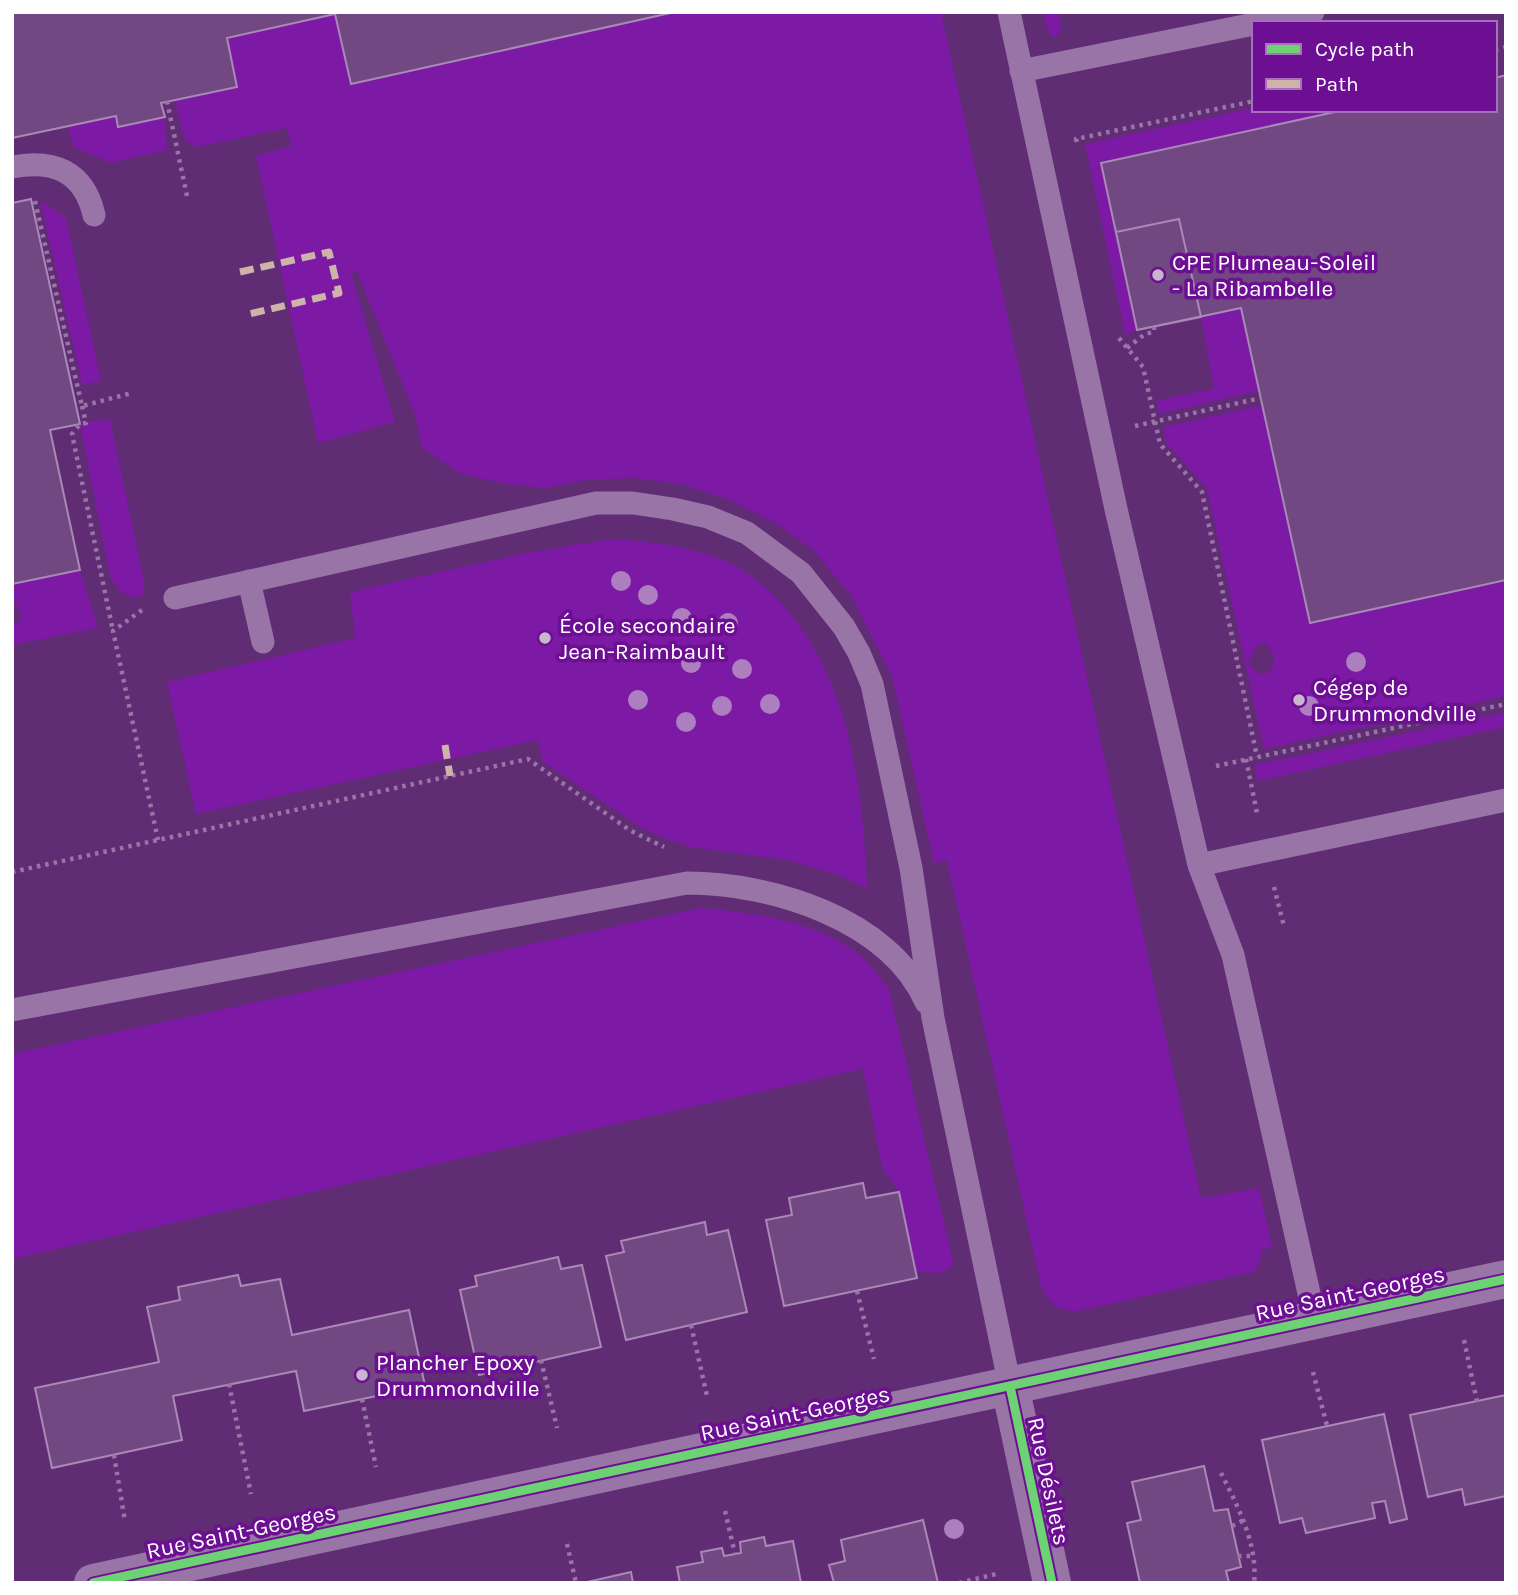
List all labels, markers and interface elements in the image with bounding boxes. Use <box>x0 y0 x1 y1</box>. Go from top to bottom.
legend <box>1252 21 1497 112</box>
text: Cycle path <box>1315 37 1415 61</box>
text: Path <box>1315 72 1359 96</box>
place label: CPE Plumeau-Soleil - La Ribambelle <box>1172 249 1376 302</box>
marker: CPE Plumeau-Soleil - La Ribambelle <box>1150 267 1166 283</box>
place label: École secondaire Jean-Raimbault <box>559 612 736 665</box>
marker: École secondaire Jean-Raimbault <box>537 630 553 646</box>
place label: Cégep de Drummondville <box>1313 674 1477 727</box>
marker: Cégep de Drummondville <box>1291 692 1307 708</box>
street label: Rue Saint-Georges <box>1253 1260 1447 1327</box>
place label: Plancher Epoxy Drummondville <box>376 1349 540 1402</box>
marker: Plancher Epoxy Drummondville <box>354 1367 370 1383</box>
street label: Rue Saint-Georges <box>698 1380 892 1447</box>
street label: Rue Désilets <box>1022 1415 1075 1548</box>
street label: Rue Saint-Georges <box>144 1498 338 1565</box>

